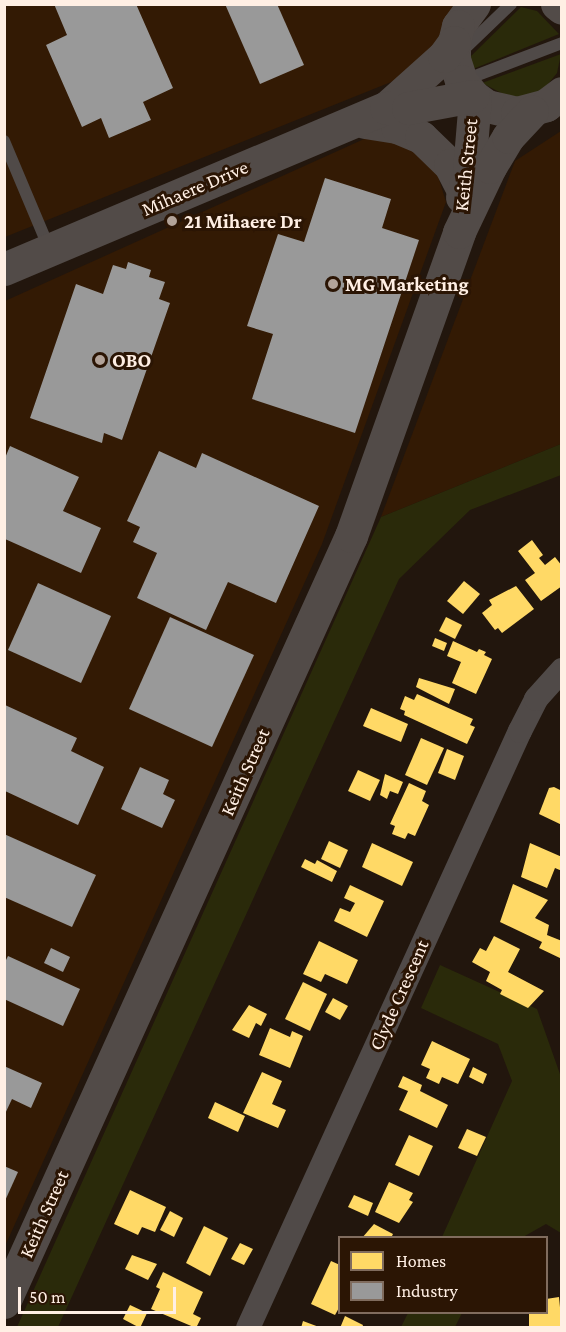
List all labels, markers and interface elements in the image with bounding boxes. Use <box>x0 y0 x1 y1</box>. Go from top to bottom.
street label: Keith Street <box>449 117 483 213</box>
street label: Mihaere Drive <box>138 155 252 221</box>
place label: 21 Mihaere Dr <box>184 209 302 233</box>
marker: 21 Mihaere Dr <box>165 214 179 228</box>
place label: MG Marketing <box>345 272 469 296</box>
marker: MG Marketing <box>326 277 340 291</box>
place label: OBO <box>112 348 151 372</box>
marker: OBO <box>93 353 107 367</box>
street label: Keith Street <box>215 725 275 819</box>
street label: Clyde Crescent <box>364 936 434 1054</box>
street label: Keith Street <box>14 1167 74 1261</box>
legend <box>338 1236 548 1314</box>
text: Homes <box>396 1251 446 1271</box>
scale bar <box>21 1275 178 1313</box>
text: Industry <box>396 1281 458 1301</box>
text: 50 m <box>29 1287 66 1307</box>

